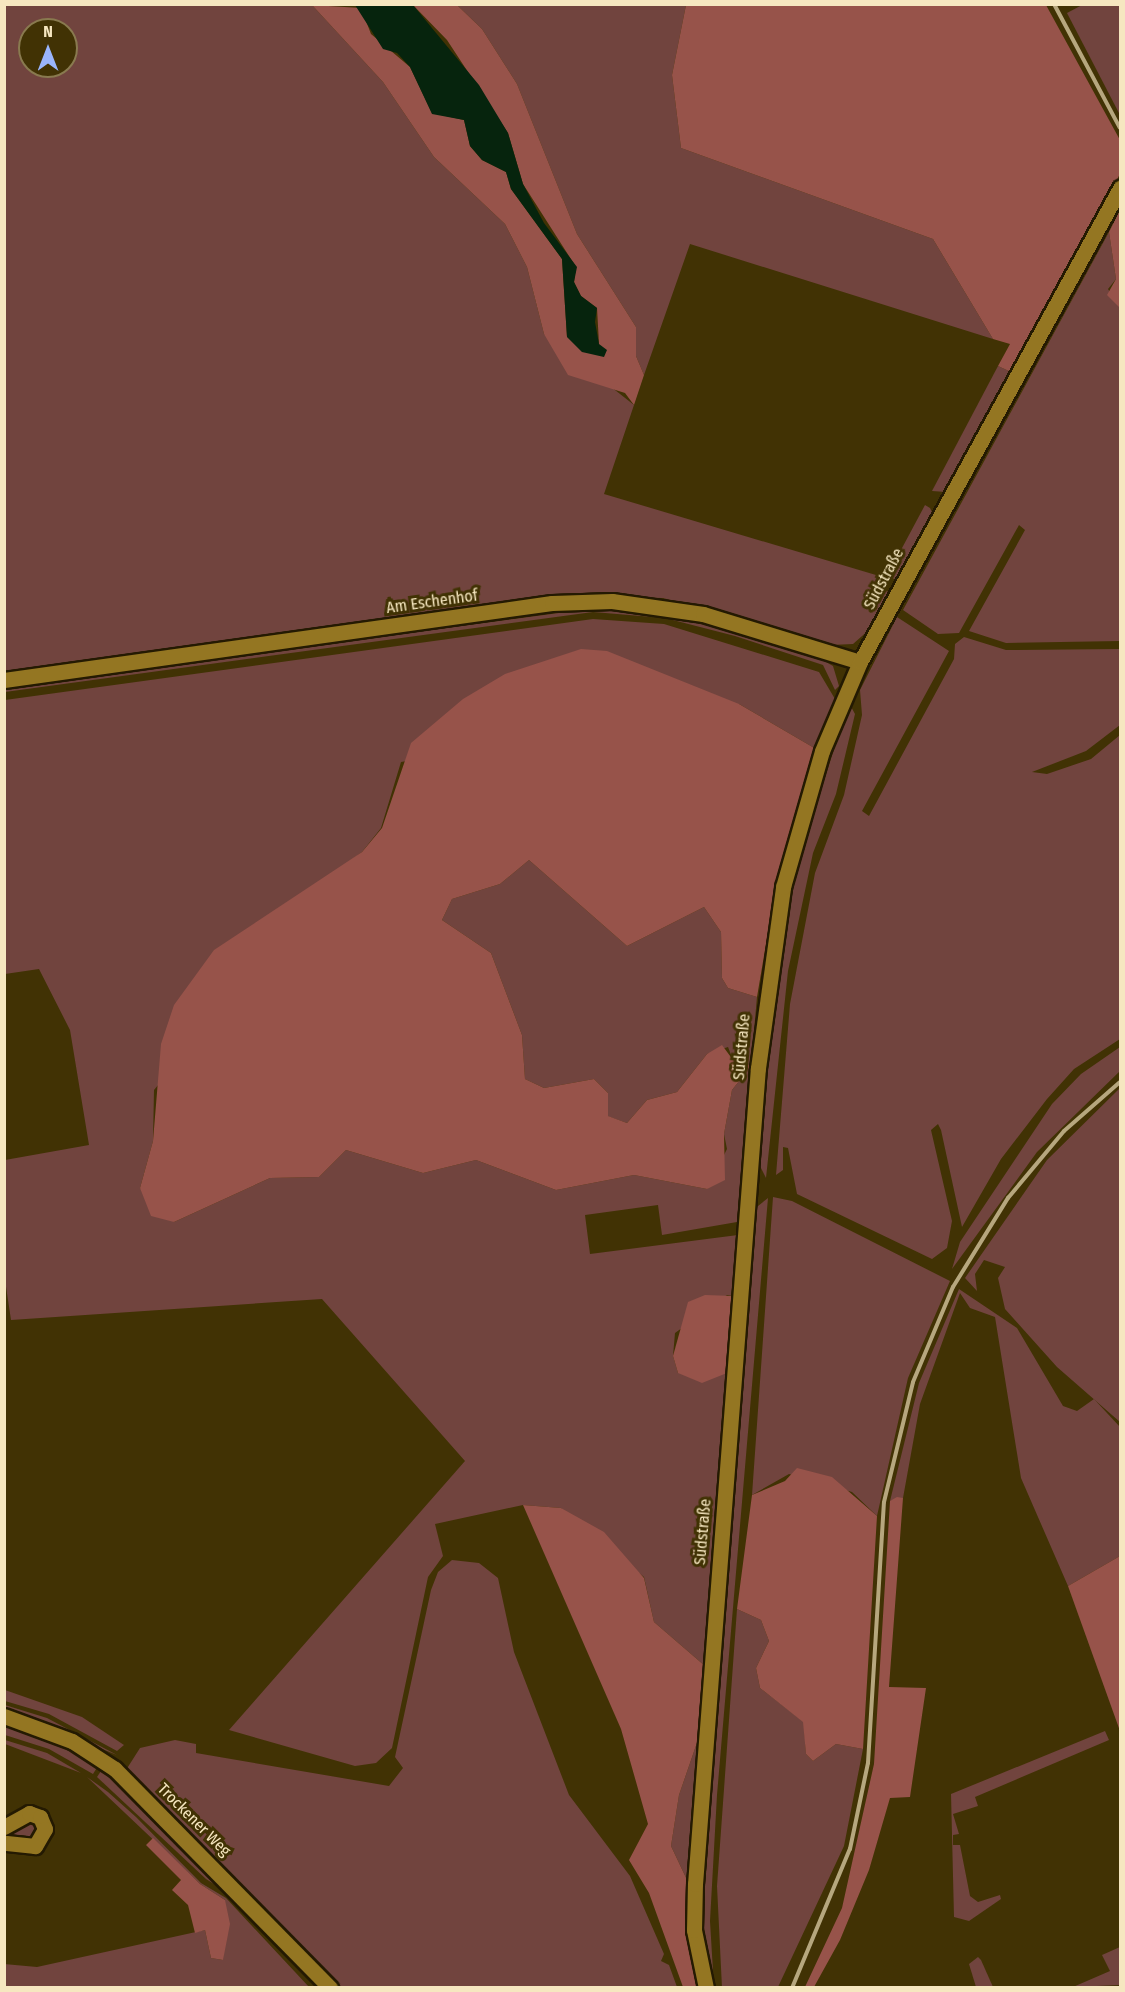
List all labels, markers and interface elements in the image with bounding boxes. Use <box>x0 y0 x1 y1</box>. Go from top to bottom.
north arrow <box>18 18 78 78</box>
text: N <box>43 22 53 41</box>
street label: Südstraße <box>860 545 908 613</box>
street label: Am Eschenhof <box>385 586 479 618</box>
street label: Südstraße <box>730 1013 754 1081</box>
street label: Südstraße <box>691 1498 715 1566</box>
street label: Trockener Weg <box>153 1779 235 1861</box>

